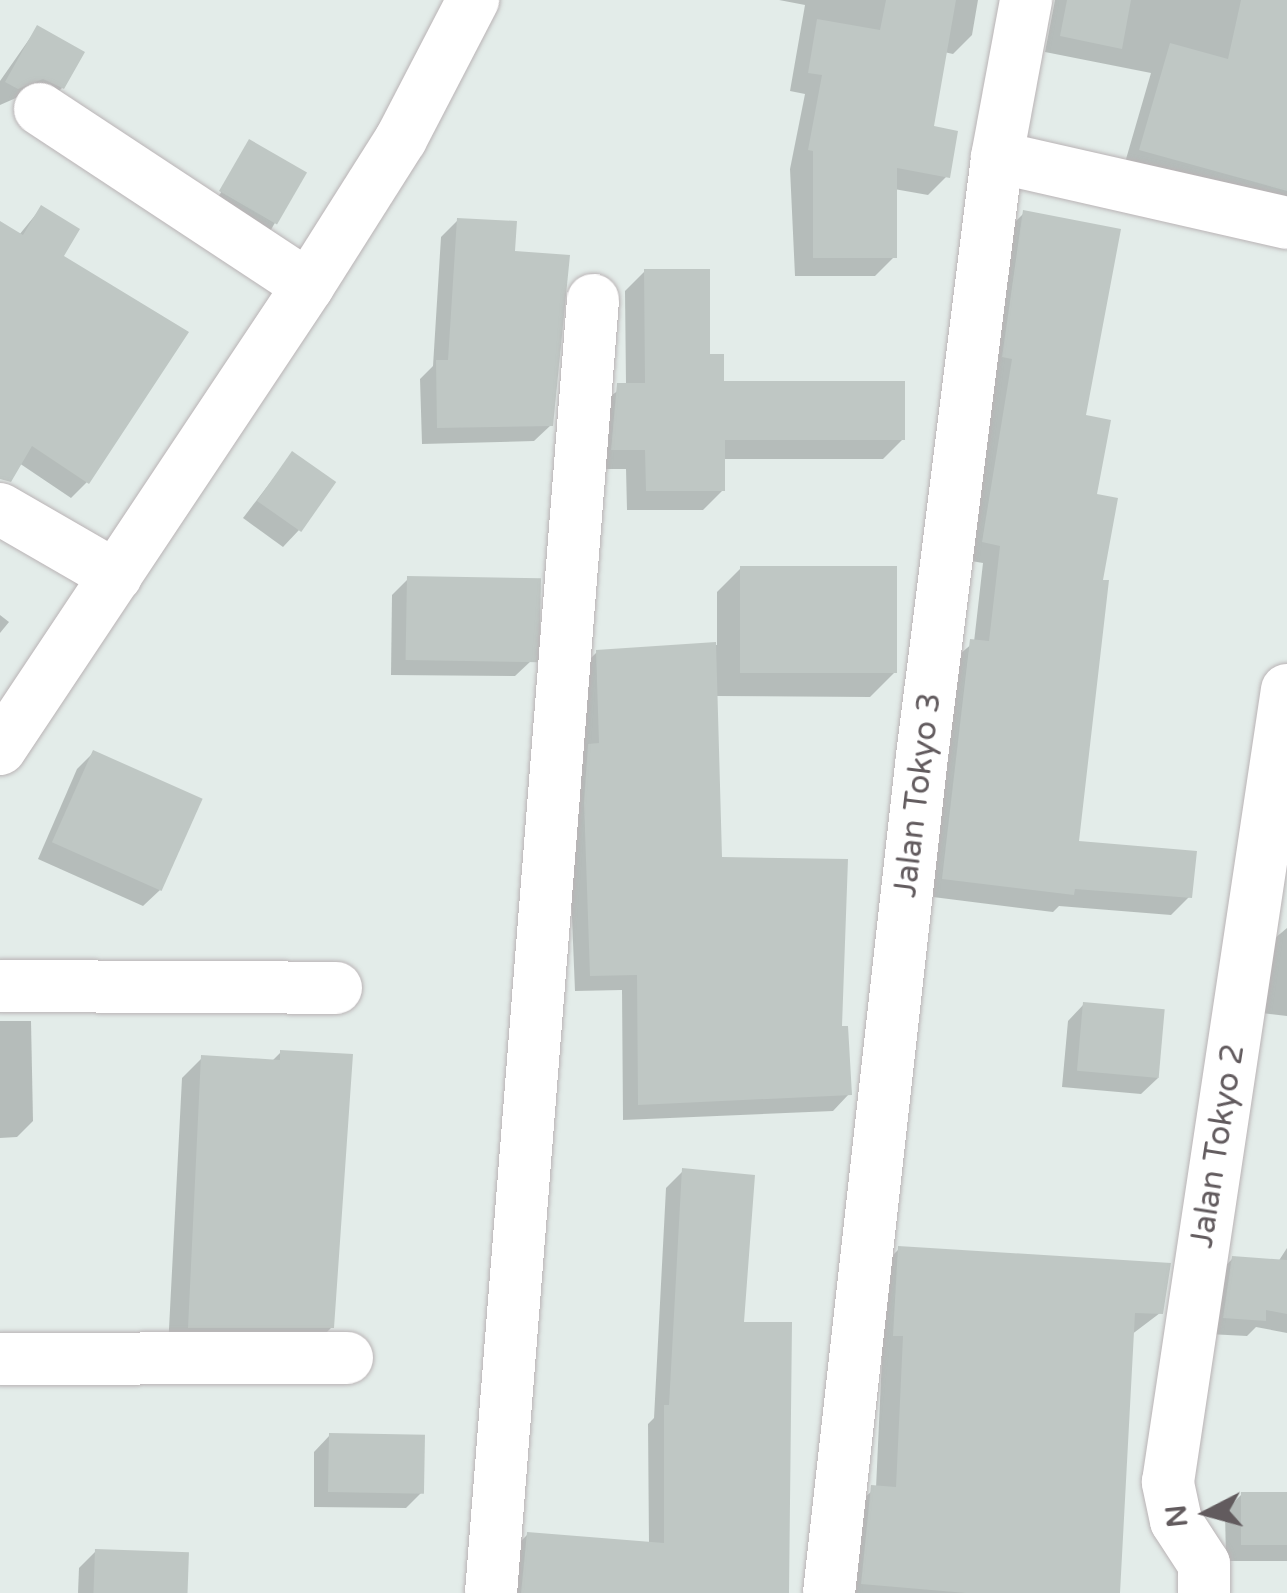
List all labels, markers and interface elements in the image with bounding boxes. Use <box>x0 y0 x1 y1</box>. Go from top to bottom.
street label: Jalan Tokyo 3 <box>886 691 950 899</box>
street label: Jalan Tokyo 2 <box>1183 1041 1253 1251</box>
north arrow <box>1157 1463 1257 1563</box>
text: N <box>1159 1503 1195 1529</box>

